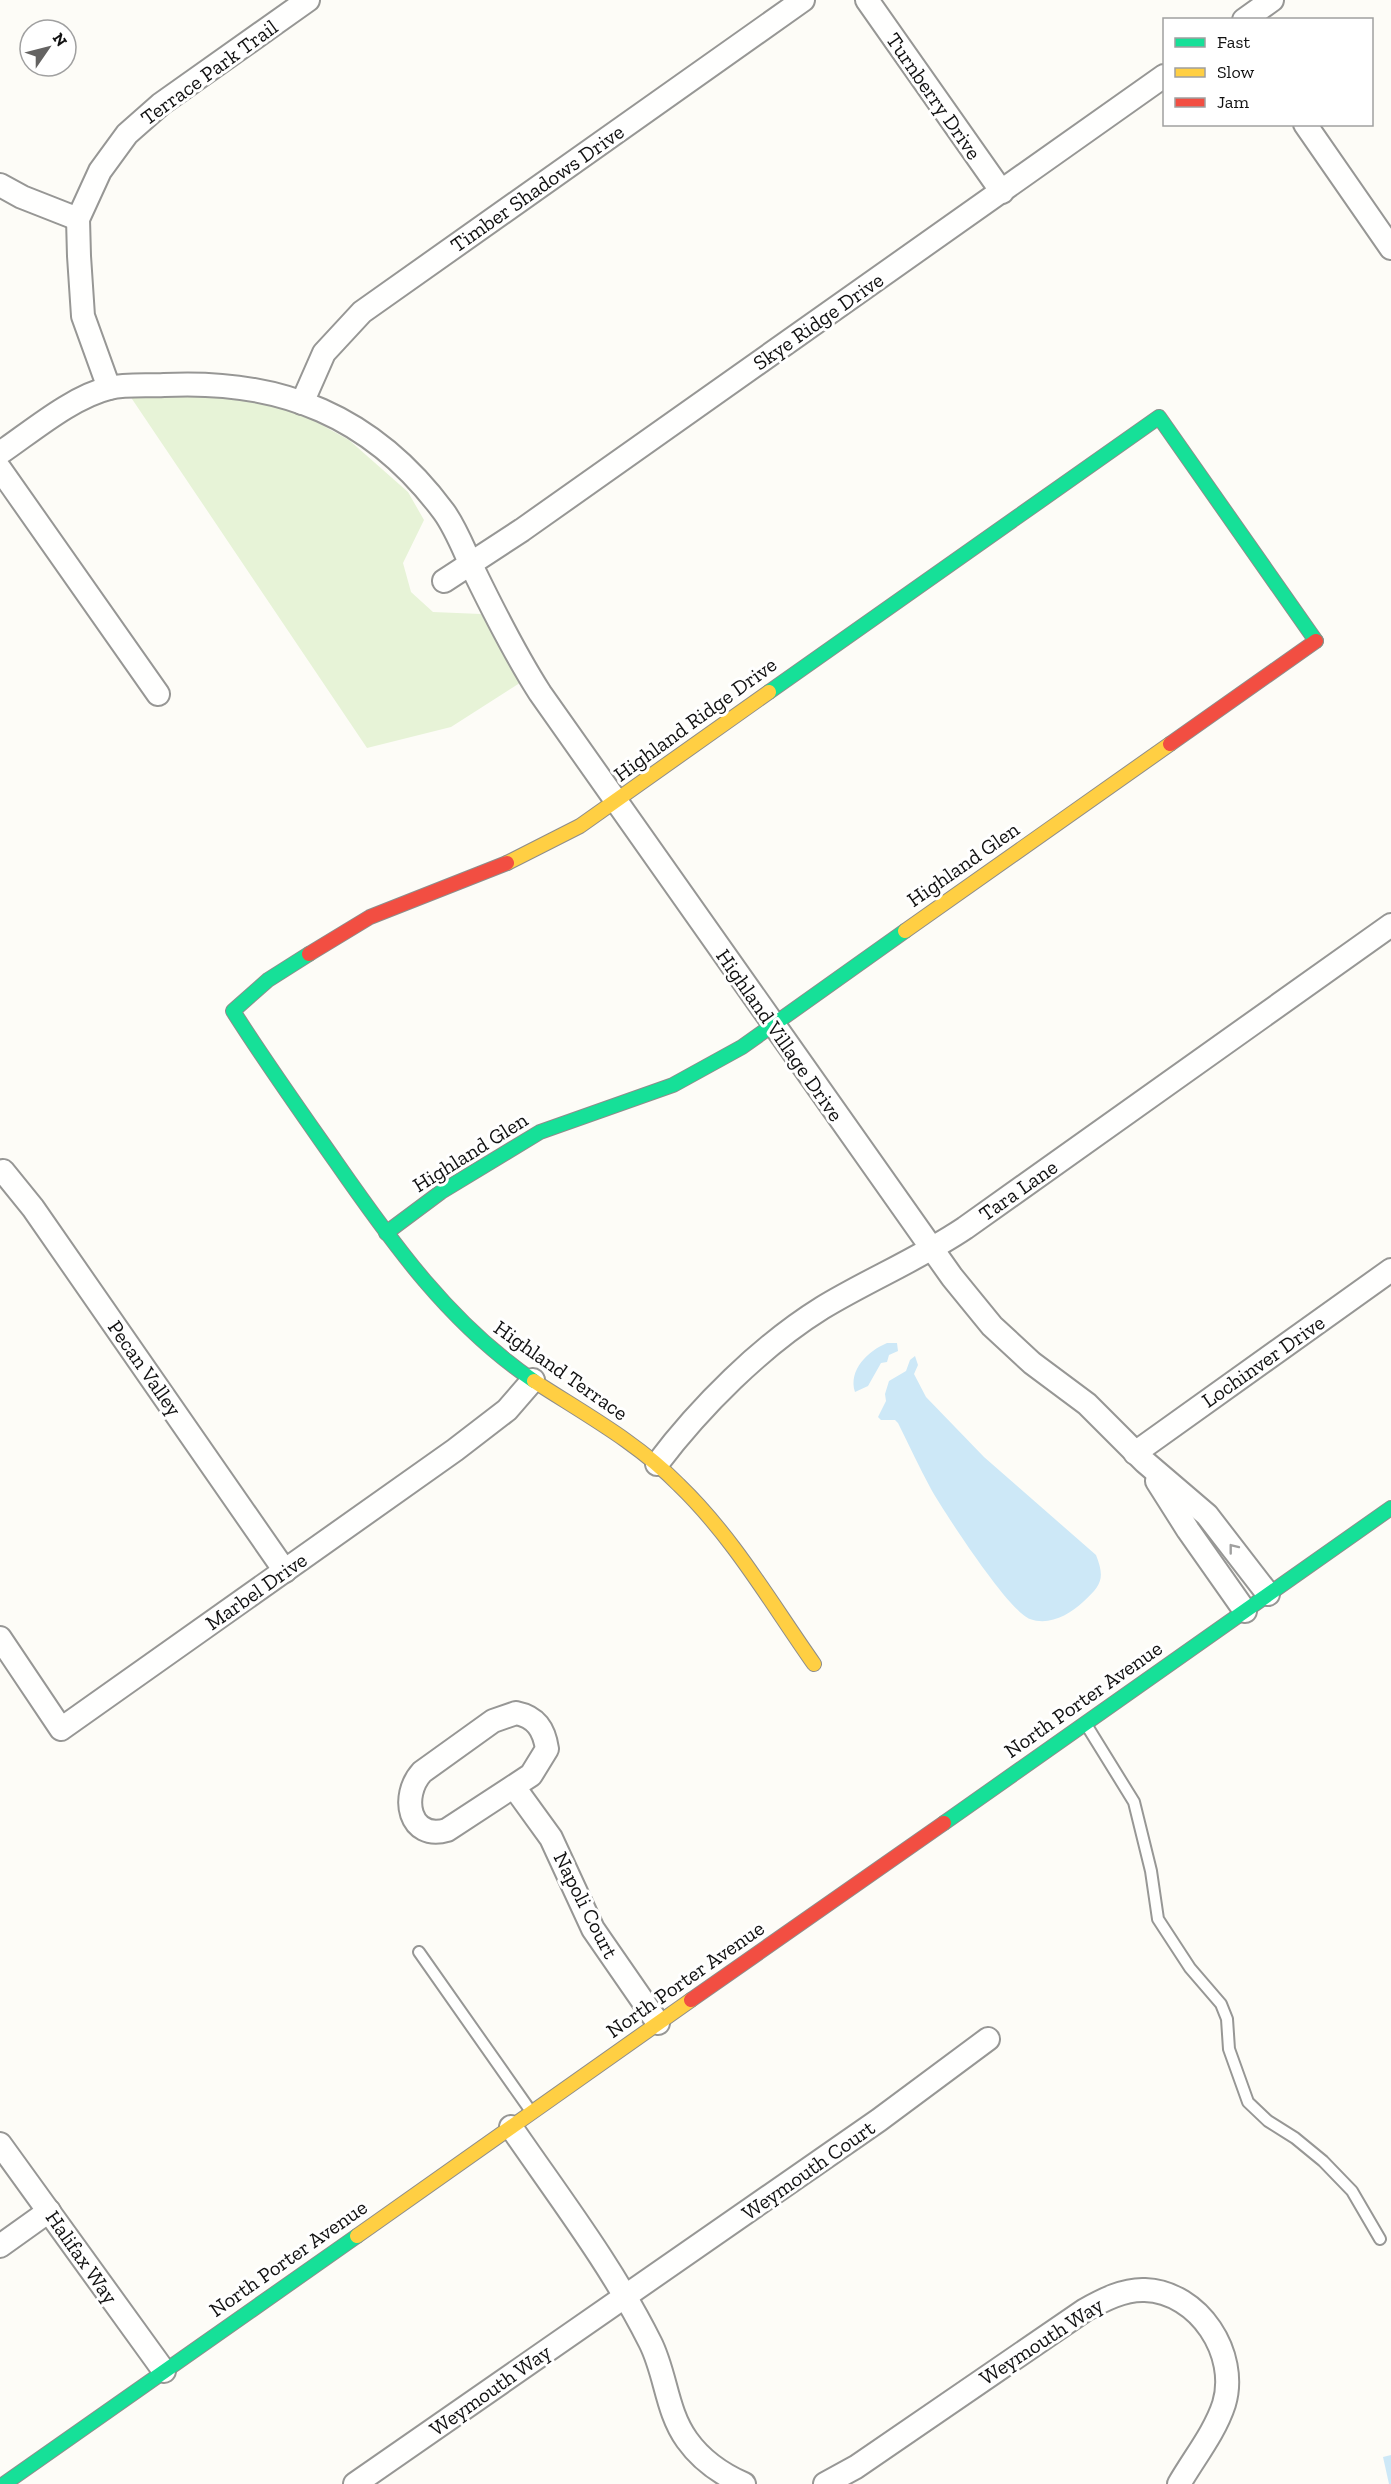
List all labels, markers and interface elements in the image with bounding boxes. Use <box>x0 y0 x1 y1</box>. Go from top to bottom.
street label: Terrace Park Trail <box>136 14 283 130</box>
north arrow <box>18 18 78 78</box>
legend <box>1163 18 1373 126</box>
street label: Turnberry Drive <box>881 28 987 164</box>
text: N <box>49 29 71 50</box>
text: Fast <box>1217 31 1250 53</box>
text: Slow <box>1217 61 1254 83</box>
text: Jam <box>1217 91 1249 113</box>
street label: Timber Shadows Drive <box>446 119 629 257</box>
street label: Skye Ridge Drive <box>748 267 888 375</box>
street label: Highland Ridge Drive <box>609 652 781 786</box>
street label: Highland Glen <box>902 816 1024 912</box>
street label: Highland Village Drive <box>711 944 849 1126</box>
street label: Highland Glen <box>408 1107 532 1197</box>
street label: Tara Lane <box>974 1154 1062 1226</box>
street label: Lochinver Drive <box>1197 1309 1329 1413</box>
street label: Pecan Valley <box>103 1315 187 1421</box>
street label: Highland Terrace <box>489 1315 633 1426</box>
one-way arrow <box>1229 1544 1240 1555</box>
street label: Marbel Drive <box>200 1547 312 1635</box>
street label: North Porter Avenue <box>999 1635 1167 1763</box>
street label: Napoli Court <box>548 1847 624 1963</box>
street label: North Porter Avenue <box>601 1915 769 2043</box>
street label: Weymouth Court <box>737 2115 879 2225</box>
street label: North Porter Avenue <box>204 2194 372 2322</box>
street label: Halifax Way <box>41 2206 123 2309</box>
street label: Weymouth Way <box>975 2292 1108 2390</box>
street label: Weymouth Way <box>425 2339 556 2441</box>

